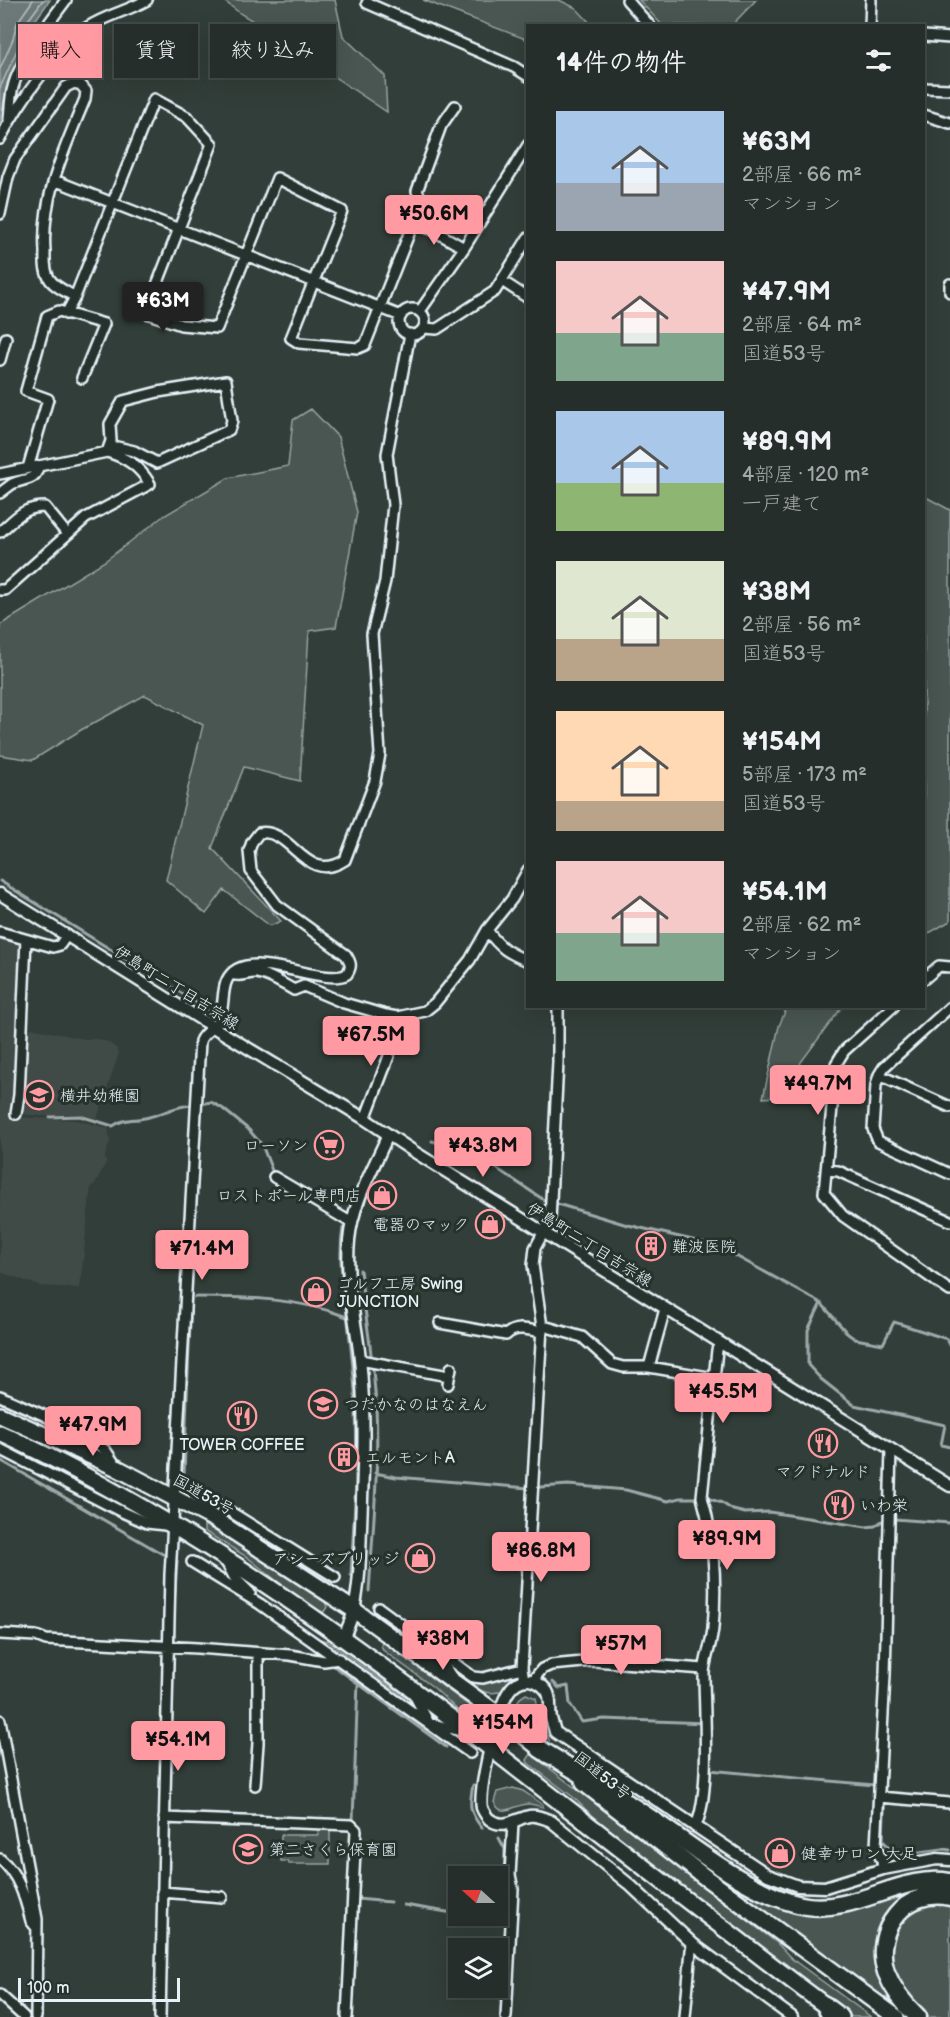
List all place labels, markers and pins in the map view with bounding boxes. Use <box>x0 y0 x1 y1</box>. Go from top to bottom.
pin: ¥50.6M <box>385 195 483 246</box>
pin: ¥63M <box>127 282 199 333</box>
pin: ¥67.5M <box>322 1016 420 1067</box>
pin: ¥49.7M <box>769 1065 867 1116</box>
school or university icon: 横井幼稚園 <box>23 1079 55 1111</box>
place label: 横井幼稚園 <box>60 1087 140 1106</box>
pin: ¥43.8M <box>434 1127 532 1178</box>
supermarket icon: ローソン <box>313 1129 345 1161</box>
place label: ローソン <box>244 1137 308 1156</box>
shop icon: ロストボール専門店 <box>366 1179 398 1211</box>
place label: ロストボール専門店 <box>217 1187 361 1206</box>
shop icon: 電器のマック <box>474 1208 506 1240</box>
place label: 電器のマック <box>373 1216 469 1235</box>
pin: ¥71.4M <box>153 1230 251 1281</box>
building icon: 難波医院 <box>635 1230 667 1262</box>
place label: 難波医院 <box>672 1238 736 1257</box>
place label: ゴルフ工房 Swing JUNCTION <box>337 1275 463 1312</box>
shop icon: ゴルフ工房 Swing JUNCTION <box>300 1276 332 1308</box>
pin: ¥45.5M <box>674 1373 772 1424</box>
school or university icon: つだかなのはなえん <box>307 1388 339 1420</box>
place label: つだかなのはなえん <box>344 1396 488 1415</box>
restaurant icon: TOWER COFFEE <box>226 1400 258 1432</box>
pin: ¥47.9M <box>44 1406 142 1457</box>
restaurant icon: マクドナルド <box>807 1427 839 1459</box>
place label: TOWER COFFEE <box>180 1436 304 1455</box>
building icon: エルモントA <box>328 1441 360 1473</box>
place label: エルモントA <box>365 1449 455 1468</box>
place label: マクドナルド <box>776 1463 870 1482</box>
restaurant icon: いわ栄 <box>823 1489 855 1521</box>
place label: いわ栄 <box>860 1497 908 1516</box>
pin: ¥89.9M <box>678 1520 776 1571</box>
pin: ¥86.8M <box>492 1532 590 1583</box>
shop icon: アシーズブリッジ <box>404 1542 436 1574</box>
place label: アシーズブリッジ <box>272 1550 399 1569</box>
pin: ¥38M <box>407 1620 479 1671</box>
pin: ¥57M <box>585 1625 657 1676</box>
pin: ¥154M <box>461 1704 545 1755</box>
pin: ¥54.1M <box>129 1721 227 1772</box>
school or university icon: 第二さくら保育園 <box>232 1833 264 1865</box>
shop icon: 健幸サロン 大足 <box>764 1837 796 1869</box>
place label: 第二さくら保育園 <box>269 1841 397 1860</box>
place label: 健幸サロン 大足 <box>801 1845 917 1864</box>

